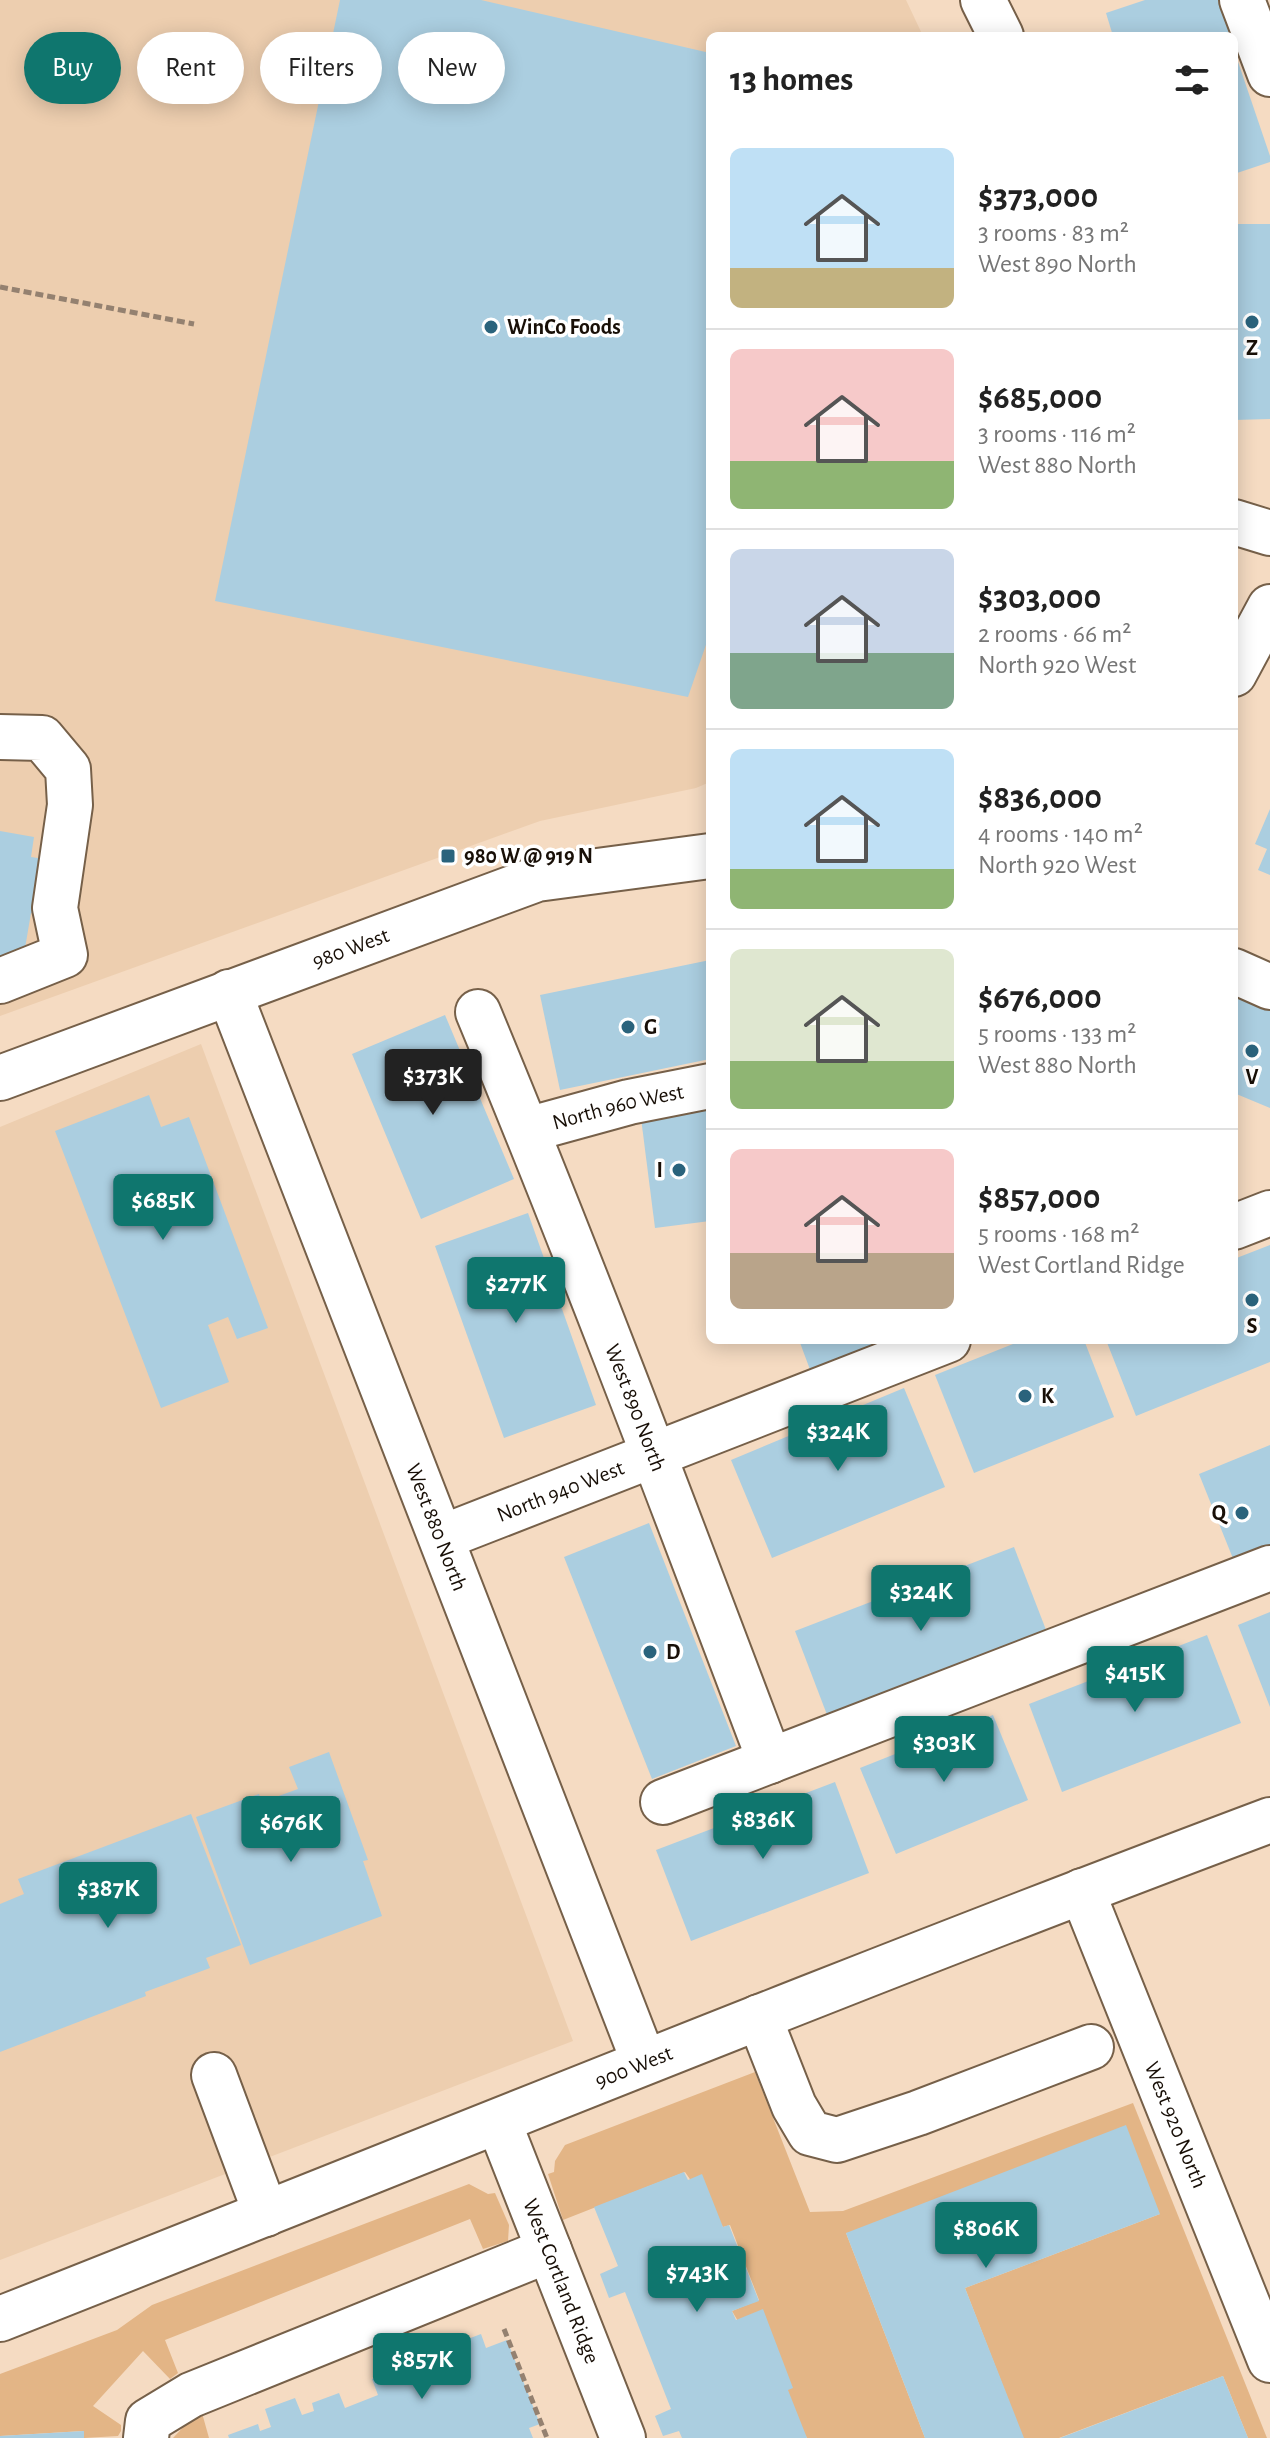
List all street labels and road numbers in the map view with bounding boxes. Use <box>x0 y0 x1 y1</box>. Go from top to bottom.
street label: 980 West <box>309 924 392 972</box>
street label: North 960 West <box>550 1080 686 1134</box>
street label: West 890 North <box>601 1341 670 1474</box>
street label: North 940 West <box>494 1456 627 1526</box>
street label: West 880 North <box>402 1460 471 1594</box>
street label: 900 West <box>592 2042 676 2092</box>
street label: West 920 North <box>1141 2059 1211 2191</box>
street label: West Cortland Ridge <box>519 2196 604 2367</box>

